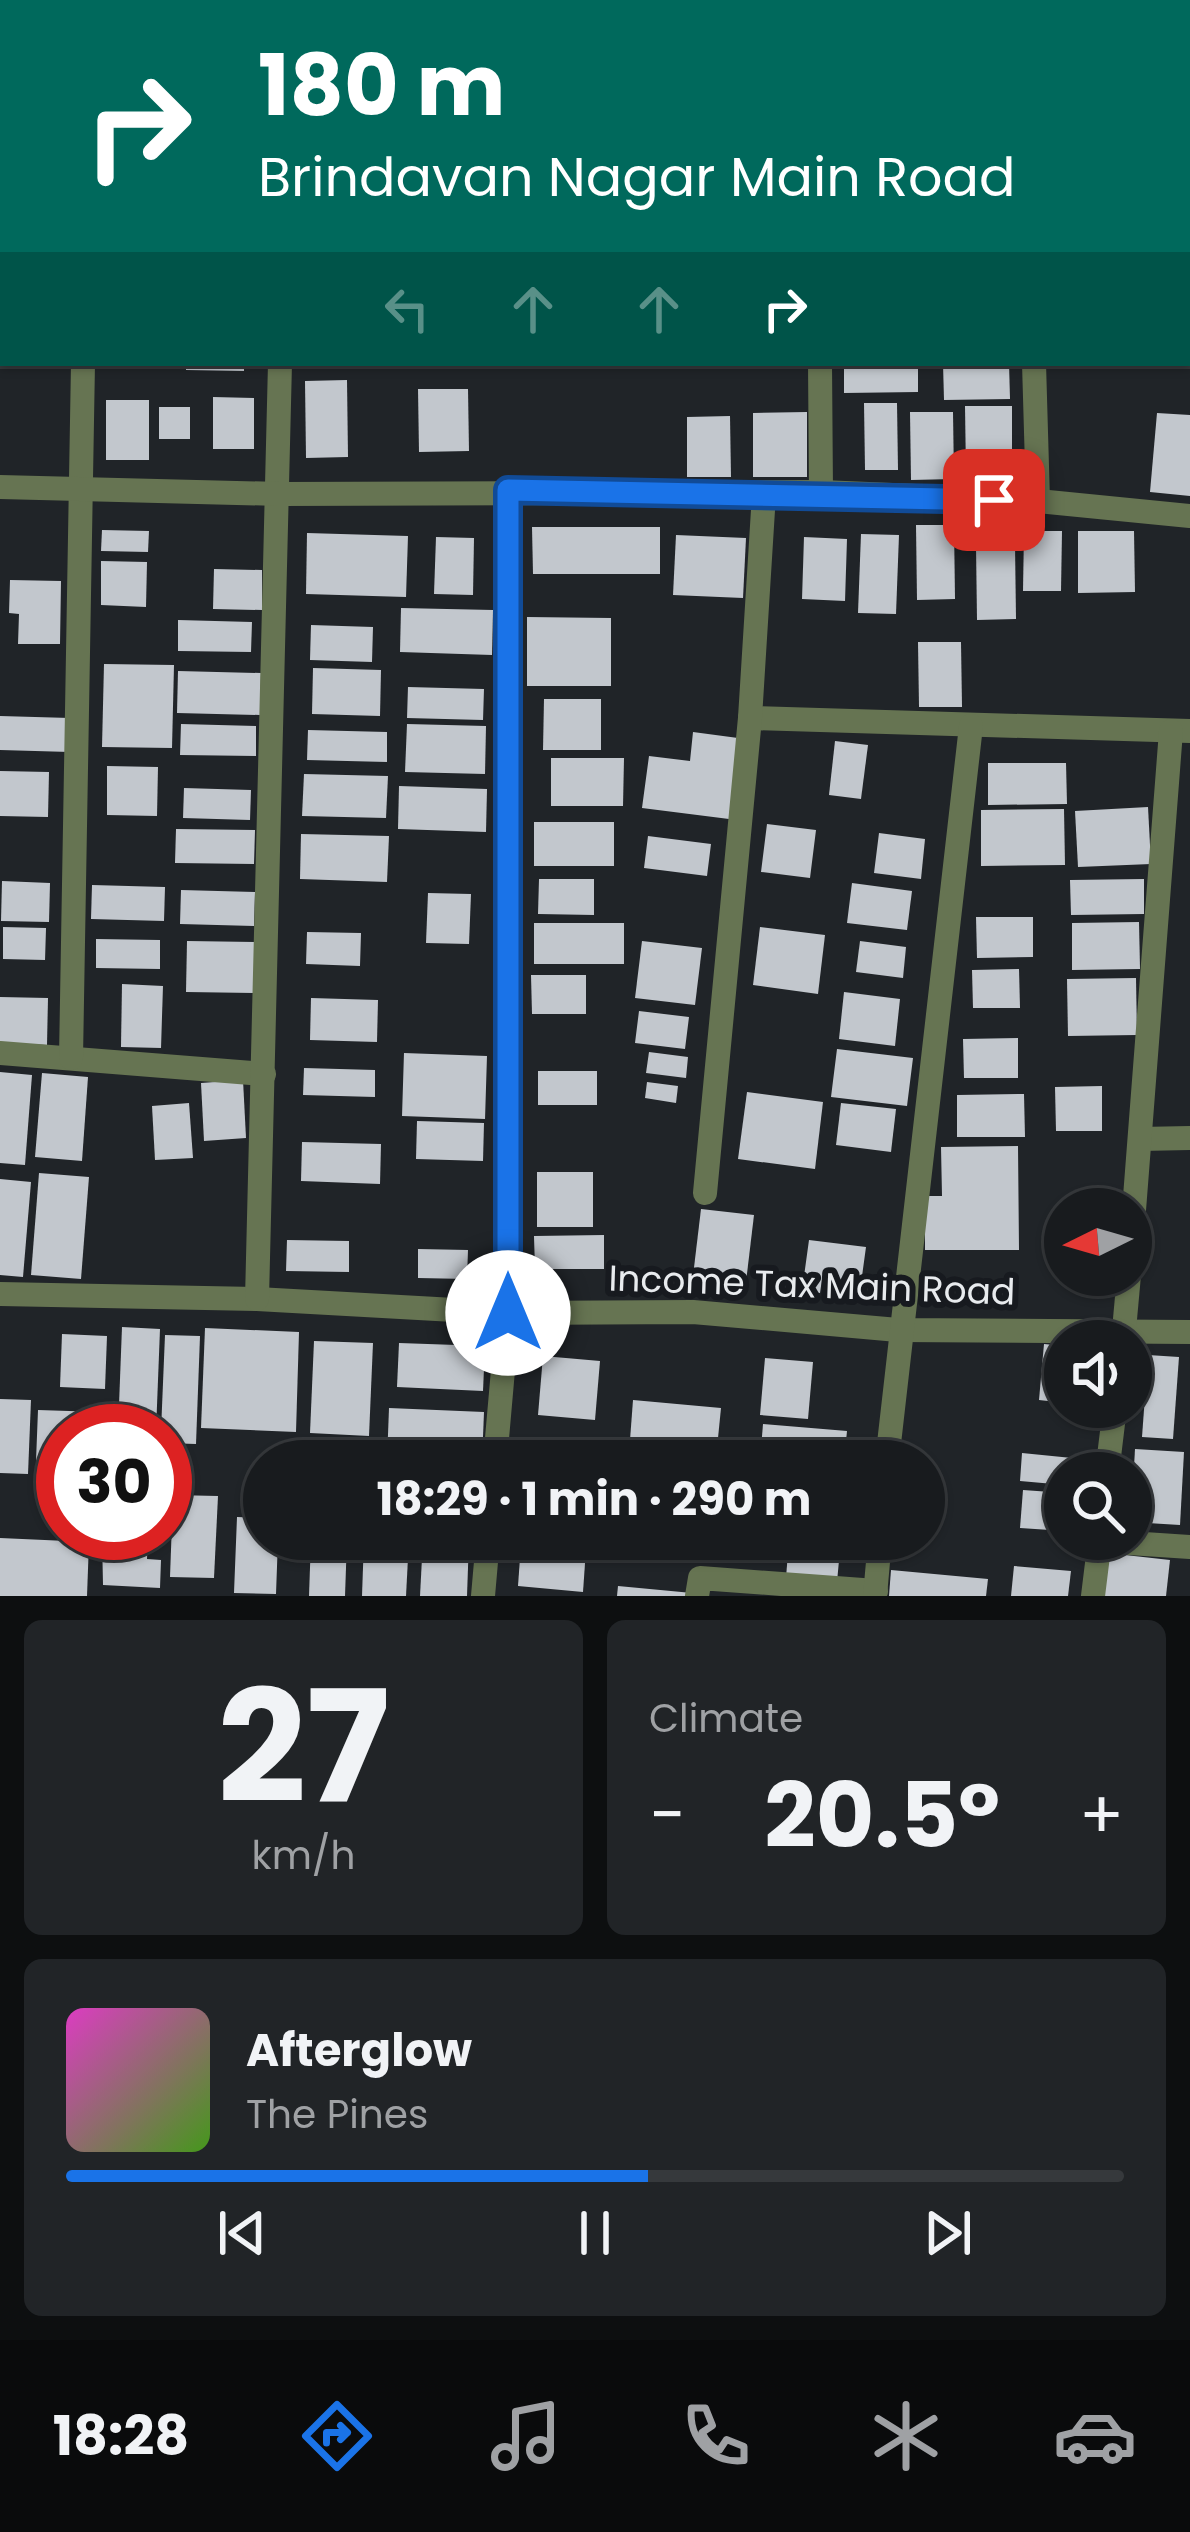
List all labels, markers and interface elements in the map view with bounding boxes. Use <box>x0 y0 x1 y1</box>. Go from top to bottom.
text: 180 m <box>258 27 506 144</box>
icon: right <box>60 48 216 204</box>
text: Brindavan Nagar Main Road <box>258 139 1016 215</box>
icon: left <box>374 276 440 342</box>
icon: ahead <box>500 276 566 342</box>
icon: ahead <box>626 276 692 342</box>
icon: right <box>752 276 818 342</box>
pin <box>943 449 1045 551</box>
icon: arrive <box>961 467 1027 533</box>
north arrow <box>1044 1188 1152 1296</box>
map controls <box>1044 1188 1152 1560</box>
position arrow <box>445 1250 571 1376</box>
street label: Income Tax Main Road <box>608 1252 1016 1318</box>
button: sound <box>1044 1320 1152 1428</box>
speed limit sign: 30 <box>36 1404 192 1560</box>
button: search <box>1044 1452 1152 1560</box>
text: 18:29 · 1 min · 290 m <box>377 1468 811 1531</box>
text: 27 <box>217 1638 390 1857</box>
text: Climate <box>649 1691 803 1746</box>
text: 20.5° <box>764 1752 1000 1879</box>
text: − <box>649 1769 685 1861</box>
text: + <box>1079 1769 1124 1861</box>
text: km/h <box>252 1828 355 1883</box>
text: Afterglow <box>246 2019 472 2082</box>
text: The Pines <box>246 2087 428 2142</box>
icon: previous <box>209 2200 275 2266</box>
icon: pause <box>562 2200 628 2266</box>
icon: next <box>915 2200 981 2266</box>
icon: directions <box>295 2394 379 2478</box>
icon: music <box>484 2394 568 2478</box>
icon: phone <box>674 2394 758 2478</box>
icon: climate <box>864 2394 948 2478</box>
icon: car <box>1053 2394 1137 2478</box>
text: 18:28 <box>53 2398 189 2474</box>

